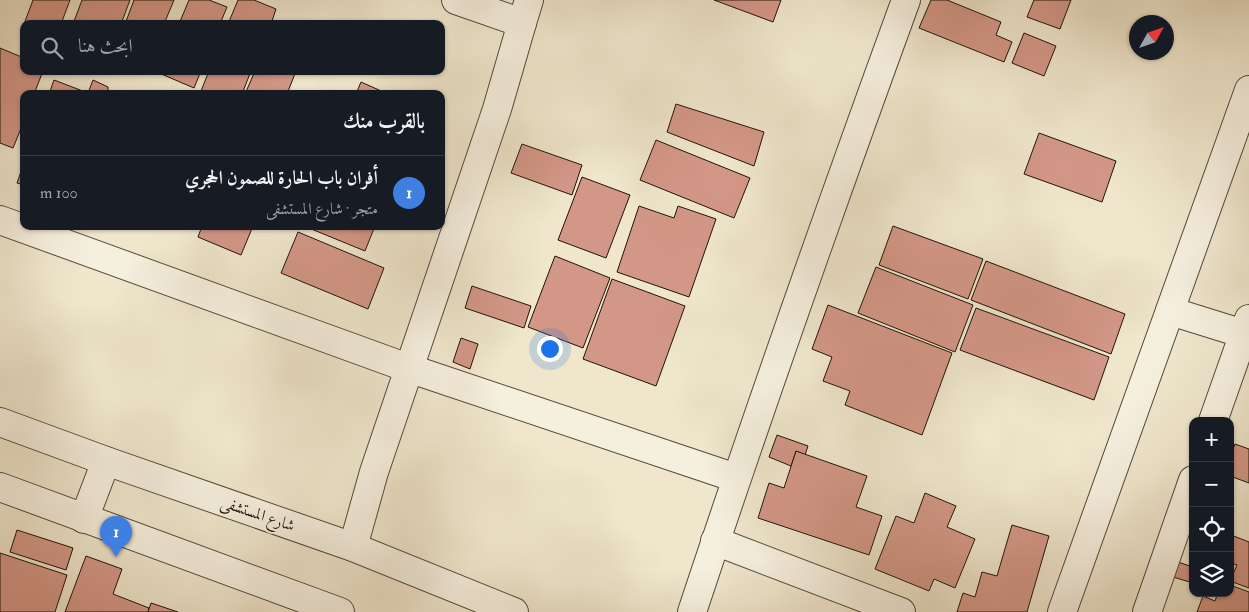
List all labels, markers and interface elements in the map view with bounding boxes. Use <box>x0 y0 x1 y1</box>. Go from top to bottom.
north arrow <box>1129 15 1174 60</box>
search box <box>20 20 445 75</box>
icon: search <box>38 34 66 62</box>
text: ابحث هنا <box>78 34 133 58</box>
text: بالقرب منك <box>343 108 425 135</box>
text: أفران باب الحارة للصمون الحجري <box>185 166 378 190</box>
text: 100 m <box>40 183 78 203</box>
text: 1 <box>406 183 412 203</box>
text: متجر · شارع المستشفى <box>266 199 378 219</box>
your location <box>537 336 563 362</box>
map controls <box>1189 417 1234 597</box>
button: + <box>1189 417 1234 462</box>
button: − <box>1189 462 1234 507</box>
street label: شارع المستشفى <box>217 492 298 539</box>
button: locate <box>1189 507 1234 552</box>
pin: 1 <box>100 516 132 557</box>
button: layers <box>1189 552 1234 597</box>

